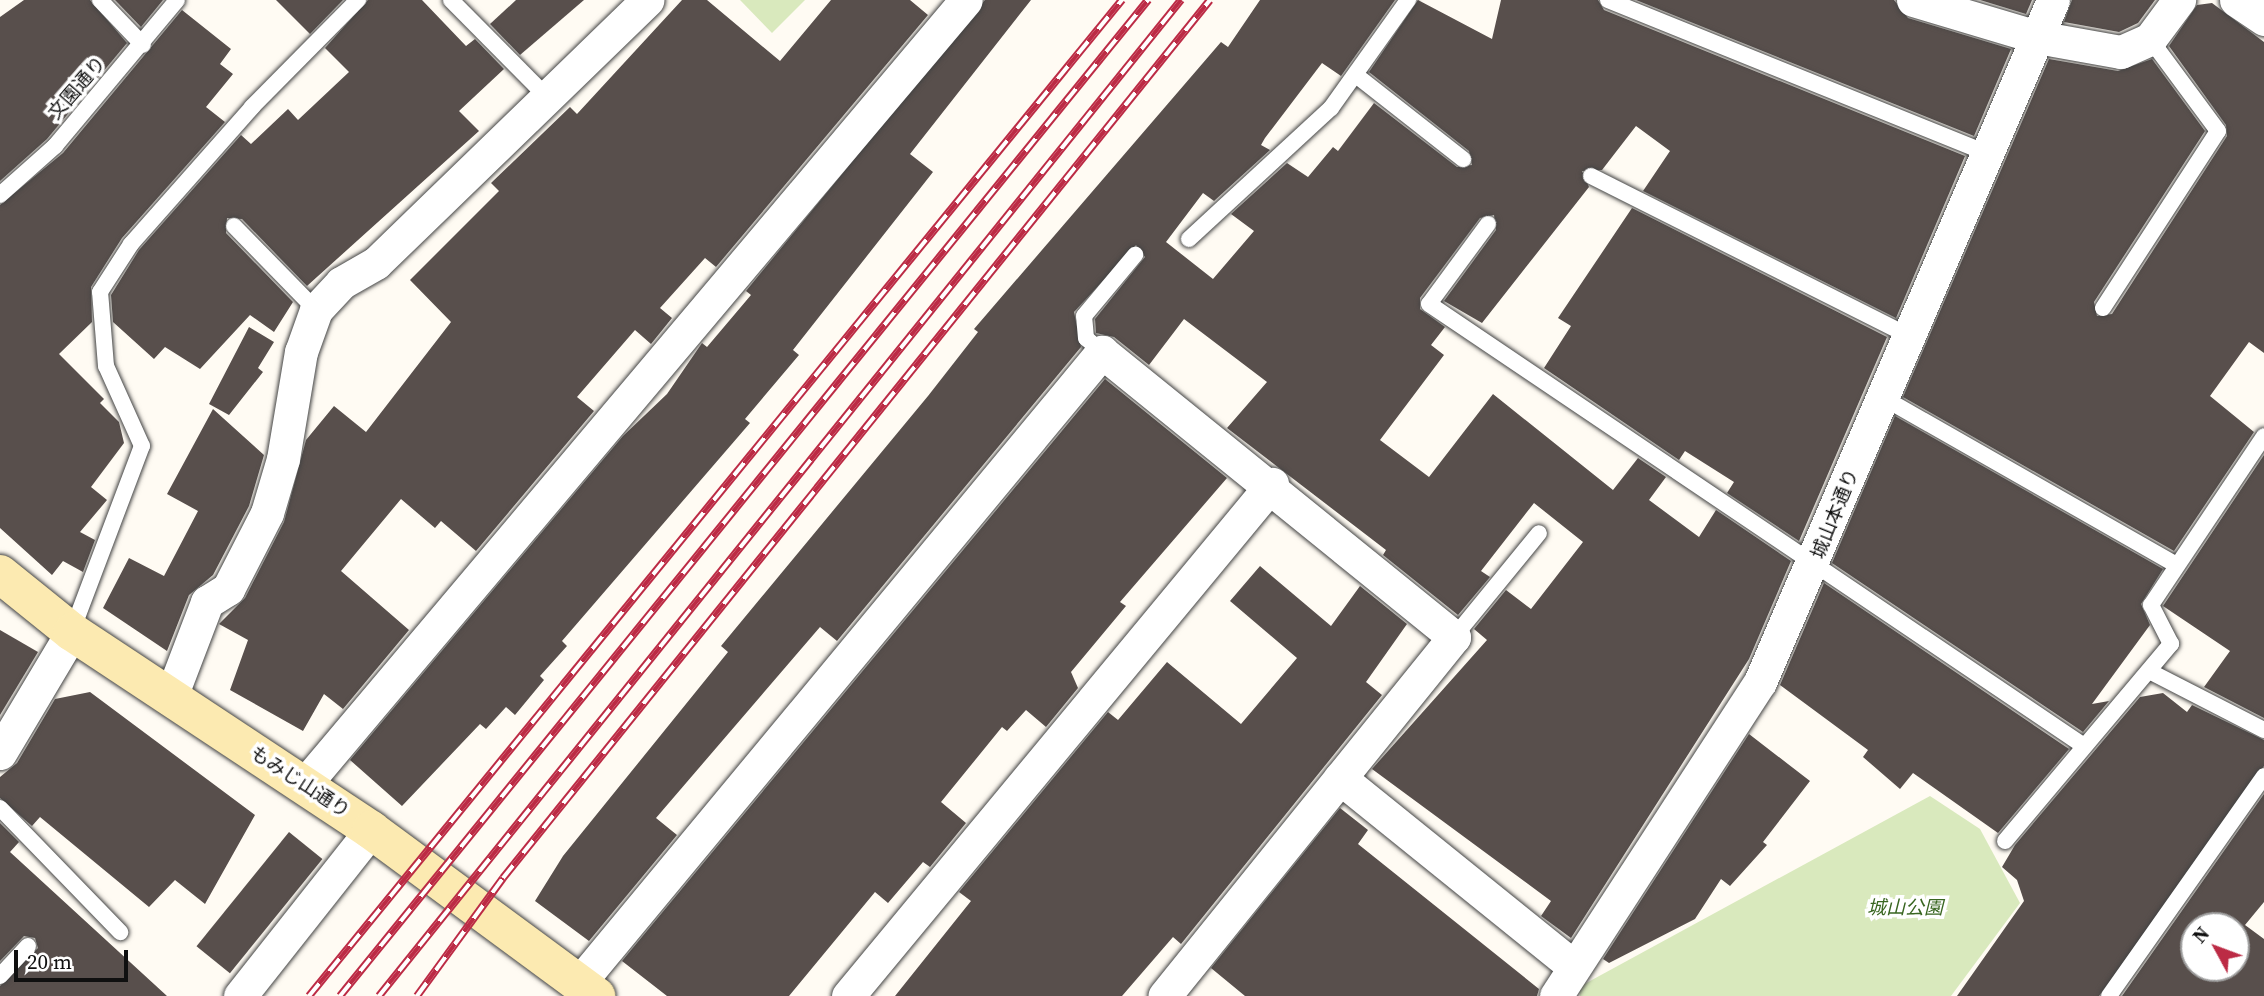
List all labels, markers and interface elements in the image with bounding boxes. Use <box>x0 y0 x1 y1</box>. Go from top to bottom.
street label: 文園通り <box>43 52 111 124</box>
street label: 城山本通り <box>1807 466 1863 562</box>
street label: もみじ山通り <box>246 741 354 823</box>
park label: 城山公園 <box>1867 897 1943 919</box>
north arrow <box>2180 912 2250 982</box>
text: N <box>2186 921 2215 948</box>
scale bar <box>18 936 131 980</box>
text: 20 m <box>27 947 72 976</box>

